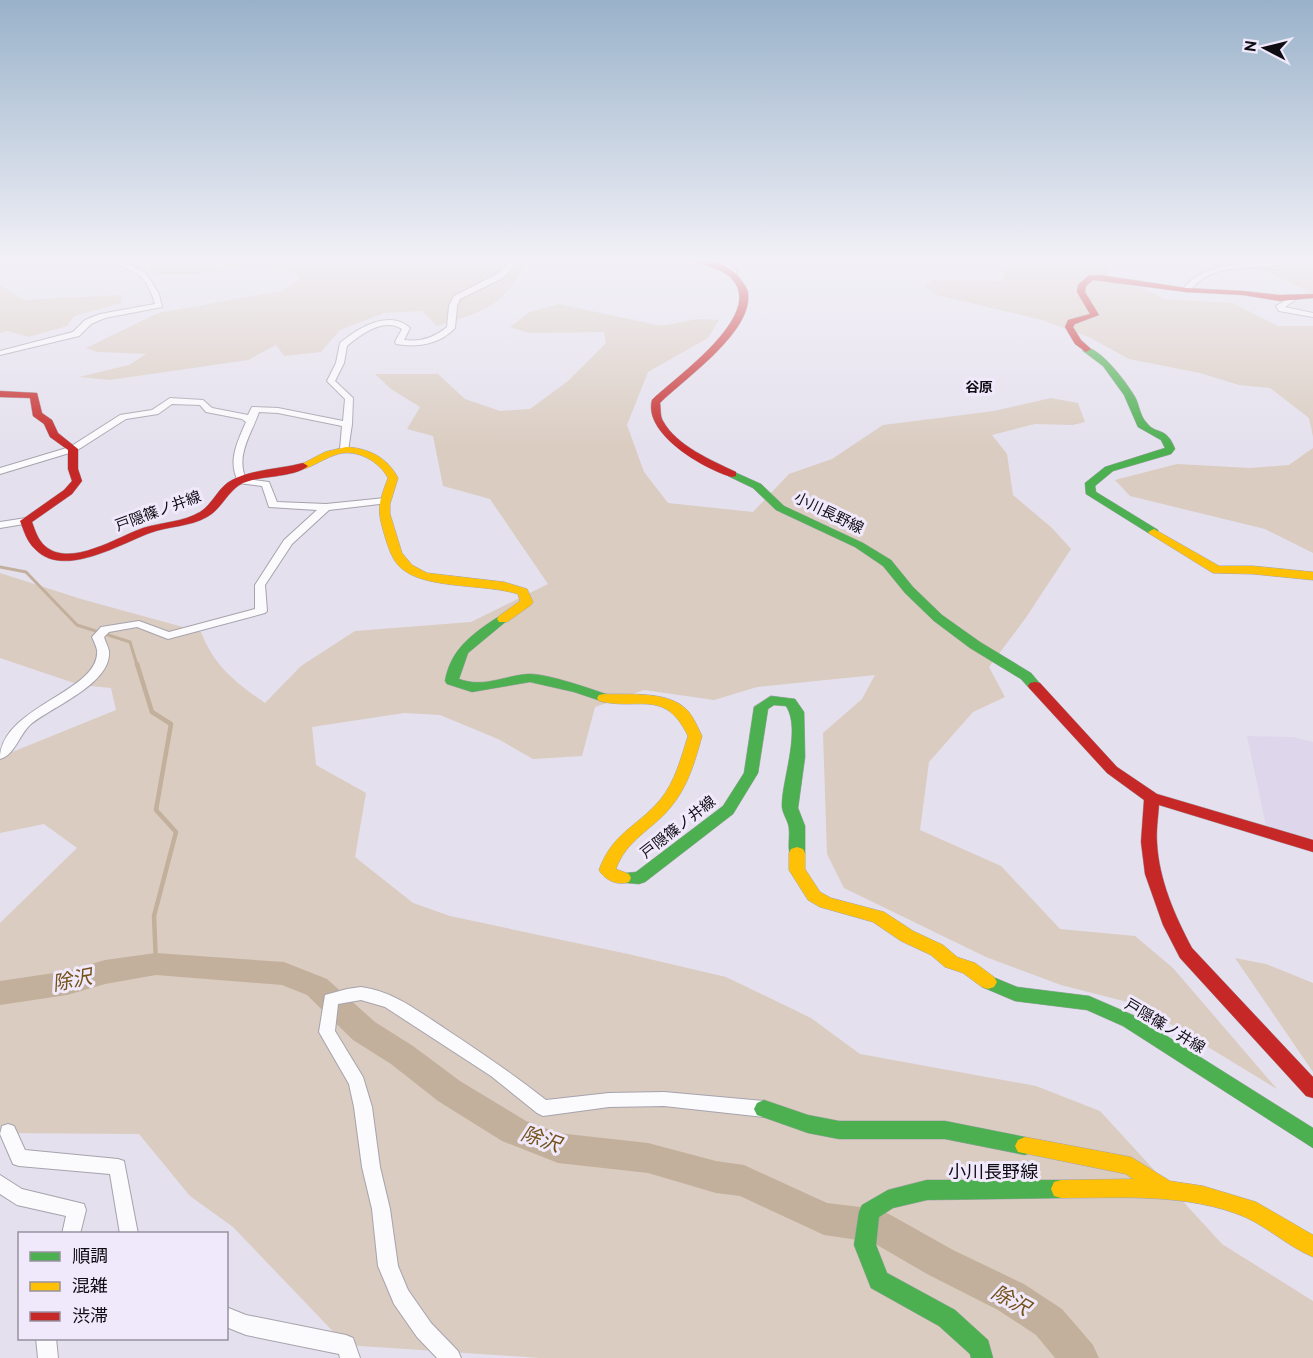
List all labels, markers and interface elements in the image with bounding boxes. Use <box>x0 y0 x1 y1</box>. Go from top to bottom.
north arrow <box>1235 18 1295 78</box>
text: N <box>1241 39 1263 53</box>
district label: 谷原 <box>965 380 993 397</box>
street label: 戸隠篠ノ井線 <box>113 487 204 537</box>
street label: 小川長野線 <box>790 489 866 539</box>
street label: 戸隠篠ノ井線 <box>637 792 720 863</box>
water label: 除沢 <box>50 965 97 999</box>
street label: 戸隠篠ノ井線 <box>1121 995 1208 1059</box>
water label: 除沢 <box>517 1122 566 1161</box>
street label: 小川長野線 <box>948 1162 1038 1185</box>
legend <box>18 1232 228 1340</box>
text: 順調 <box>72 1246 108 1269</box>
text: 混雑 <box>72 1276 108 1299</box>
water label: 除沢 <box>986 1281 1036 1324</box>
text: 渋滞 <box>72 1306 108 1329</box>

